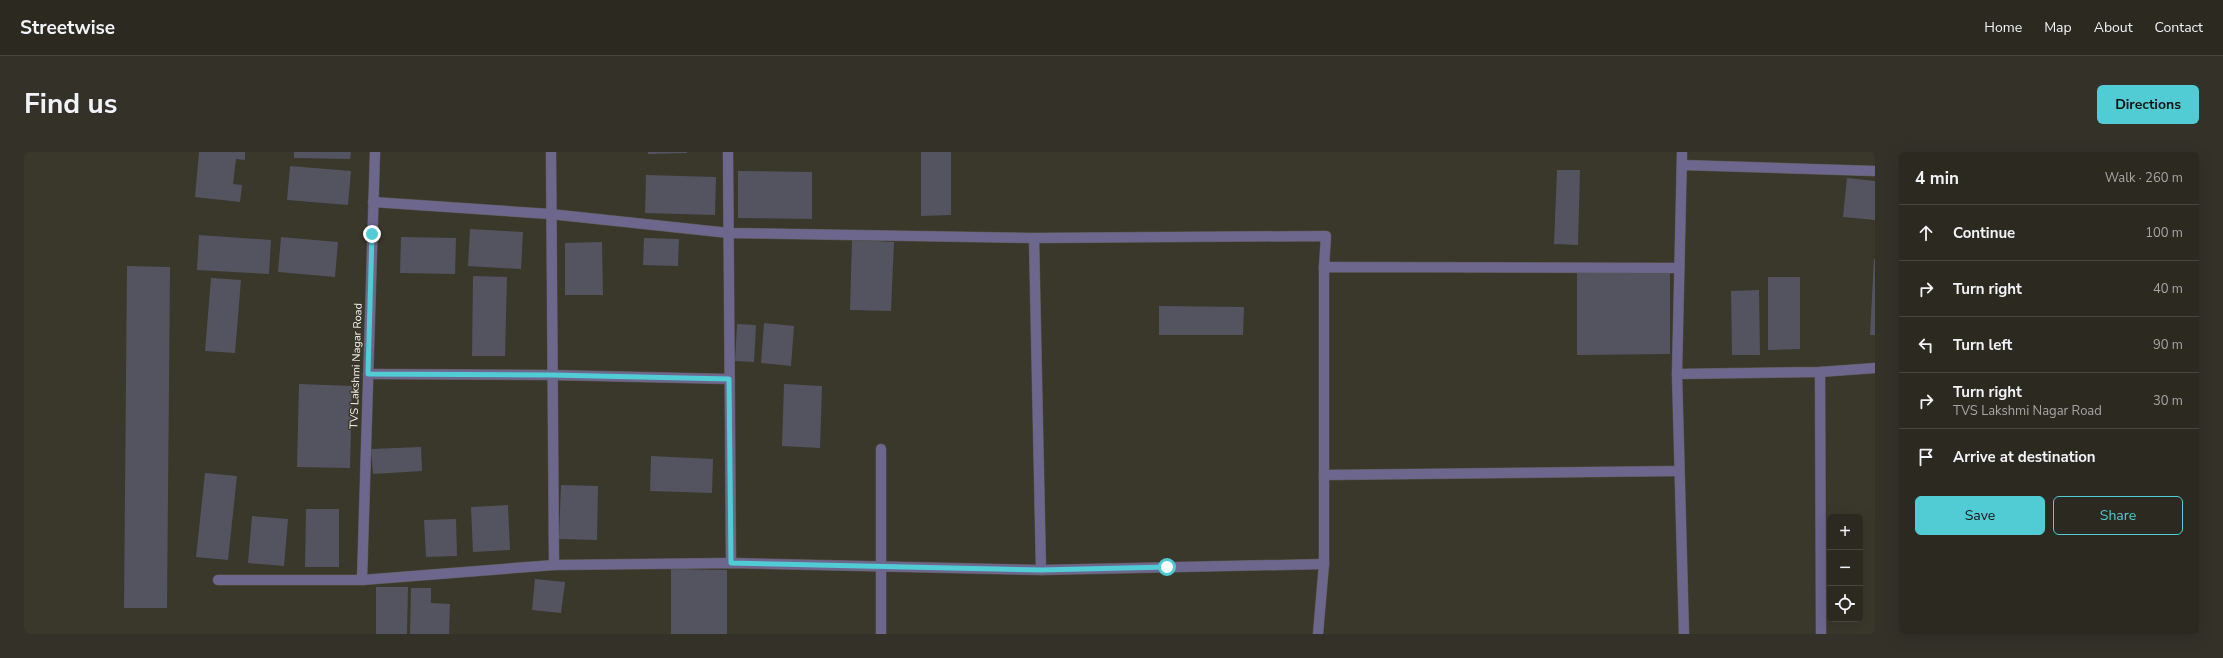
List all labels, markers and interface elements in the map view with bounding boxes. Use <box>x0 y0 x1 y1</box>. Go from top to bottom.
text: Streetwise <box>20 15 115 41</box>
text: Home <box>1984 18 2022 37</box>
text: Map <box>2044 18 2072 37</box>
text: About <box>2094 18 2133 37</box>
text: Contact <box>2155 18 2203 37</box>
text: Find us <box>24 85 118 123</box>
button: Directions <box>2097 85 2199 124</box>
text: 4 min <box>1915 167 1959 190</box>
text: Walk · 260 m <box>2105 169 2183 187</box>
icon: ahead <box>1915 222 1937 244</box>
text: Continue <box>1953 223 2015 243</box>
text: 100 m <box>2145 224 2183 242</box>
route end <box>363 225 381 243</box>
icon: right <box>1915 278 1937 300</box>
text: Turn right <box>1953 279 2022 299</box>
text: 40 m <box>2153 280 2183 298</box>
street label: TVS Lakshmi Nagar Road <box>346 303 366 429</box>
icon: left <box>1915 334 1937 356</box>
text: Turn left <box>1953 335 2012 355</box>
text: 90 m <box>2153 336 2183 354</box>
text: Turn right <box>1953 382 2022 402</box>
icon: right <box>1915 390 1937 412</box>
text: 30 m <box>2153 392 2183 410</box>
text: TVS Lakshmi Nagar Road <box>1953 402 2102 420</box>
icon: arrive <box>1915 446 1937 468</box>
text: Arrive at destination <box>1953 447 2096 467</box>
button: Save <box>1915 496 2045 535</box>
button: Share <box>2053 496 2183 535</box>
map controls <box>1827 514 1863 622</box>
button: + <box>1827 514 1863 550</box>
button: − <box>1827 550 1863 586</box>
route start <box>1158 558 1176 576</box>
button: locate <box>1827 586 1863 622</box>

